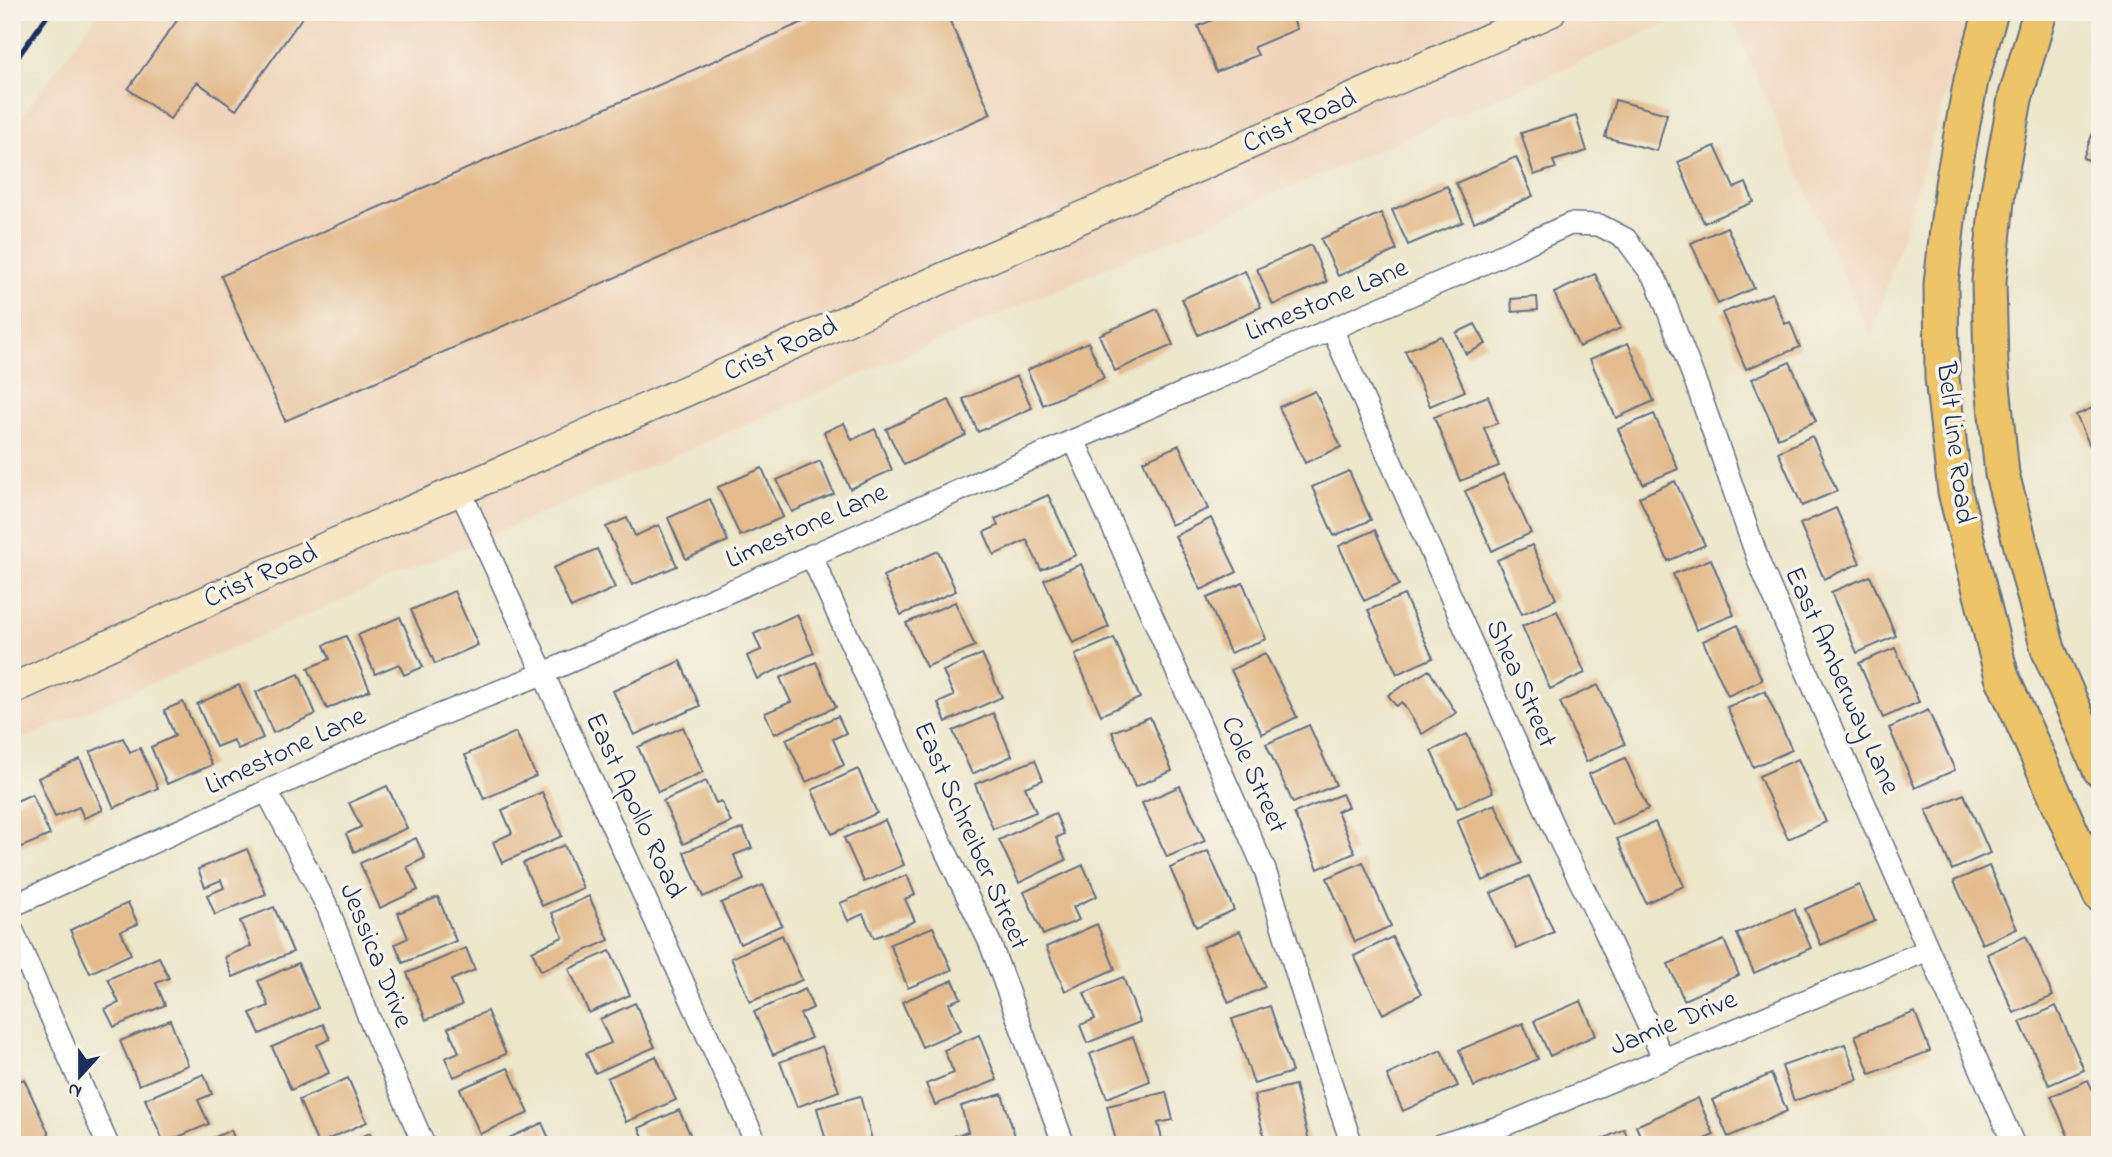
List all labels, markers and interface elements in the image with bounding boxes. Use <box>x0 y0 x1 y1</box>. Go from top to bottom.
street label: Crist Road <box>1237 79 1364 165</box>
street label: Limestone Lane <box>1239 248 1415 354</box>
street label: Crist Road <box>718 307 845 393</box>
street label: Belt Line Road <box>1924 359 1984 526</box>
street label: Limestone Lane <box>720 473 895 581</box>
street label: Crist Road <box>198 534 325 620</box>
street label: East Amberway Lane <box>1772 560 1910 802</box>
street label: Shea Street <box>1474 613 1566 755</box>
street label: Limestone Lane <box>199 697 373 807</box>
street label: East Apollo Road <box>573 706 695 906</box>
street label: Cole Street <box>1209 710 1297 840</box>
street label: East Schreiber Street <box>901 715 1039 957</box>
street label: Jessica Drive <box>327 877 423 1035</box>
street label: Jamie Drive <box>1604 980 1744 1068</box>
north arrow <box>46 1042 116 1112</box>
text: N <box>64 1075 86 1104</box>

